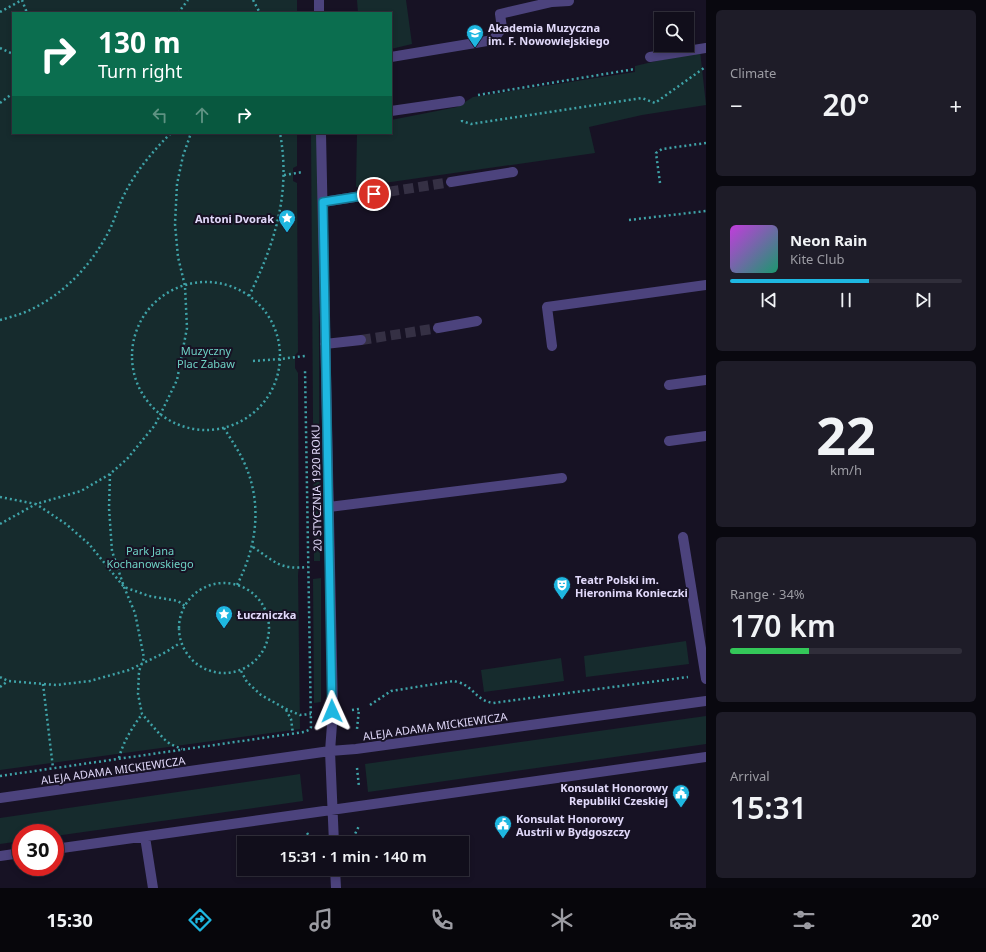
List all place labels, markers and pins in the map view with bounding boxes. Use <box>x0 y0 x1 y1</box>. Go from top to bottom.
place label: Akademia Muzyczna im. F. Nowowiejskiego <box>488 20 610 48</box>
school or university icon: Akademia Muzyczna im. F. Nowowiejskiego <box>465 23 485 48</box>
pin <box>357 177 391 211</box>
place icon: Antoni Dvorak <box>277 208 297 233</box>
place label: Antoni Dvorak <box>195 211 274 226</box>
place label: Teatr Polski im. Hieronima Konieczki <box>575 572 688 600</box>
theatre icon: Teatr Polski im. Hieronima Konieczki <box>552 575 572 600</box>
place icon: Łuczniczka <box>214 604 234 629</box>
place label: Łuczniczka <box>237 607 296 622</box>
place label: Konsulat Honorowy Republiki Czeskiej <box>560 780 669 808</box>
public building icon: Konsulat Honorowy Republiki Czeskiej <box>671 783 691 808</box>
place label: Konsulat Honorowy Austrii w Bydgoszczy <box>516 811 631 839</box>
public building icon: Konsulat Honorowy Austrii w Bydgoszczy <box>493 814 513 839</box>

